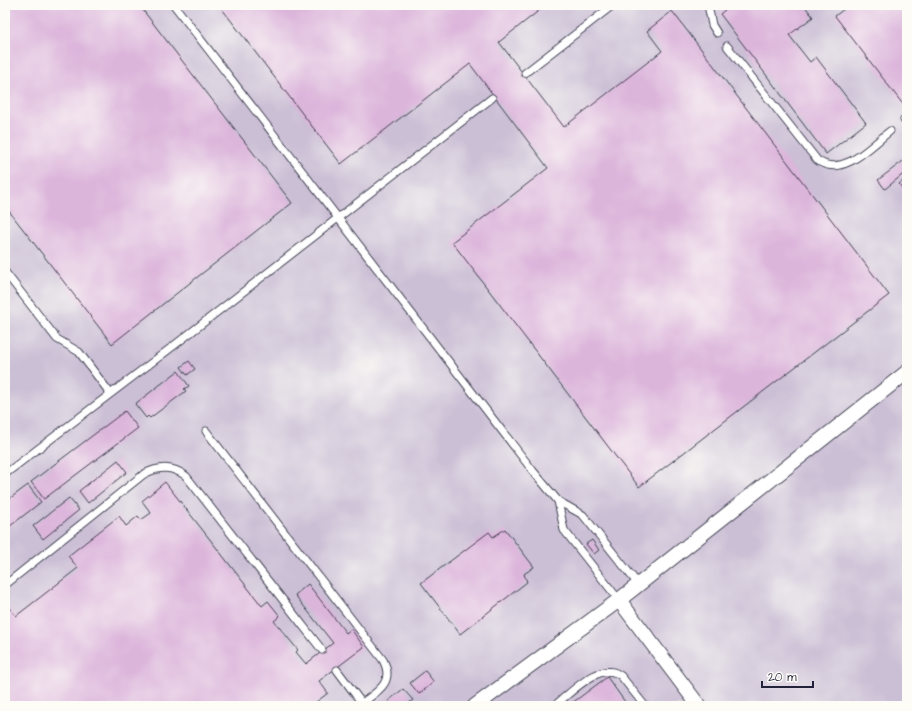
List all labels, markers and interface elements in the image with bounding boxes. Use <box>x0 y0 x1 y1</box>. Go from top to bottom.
scale bar <box>762 663 813 689</box>
text: 20 m <box>768 669 797 686</box>

